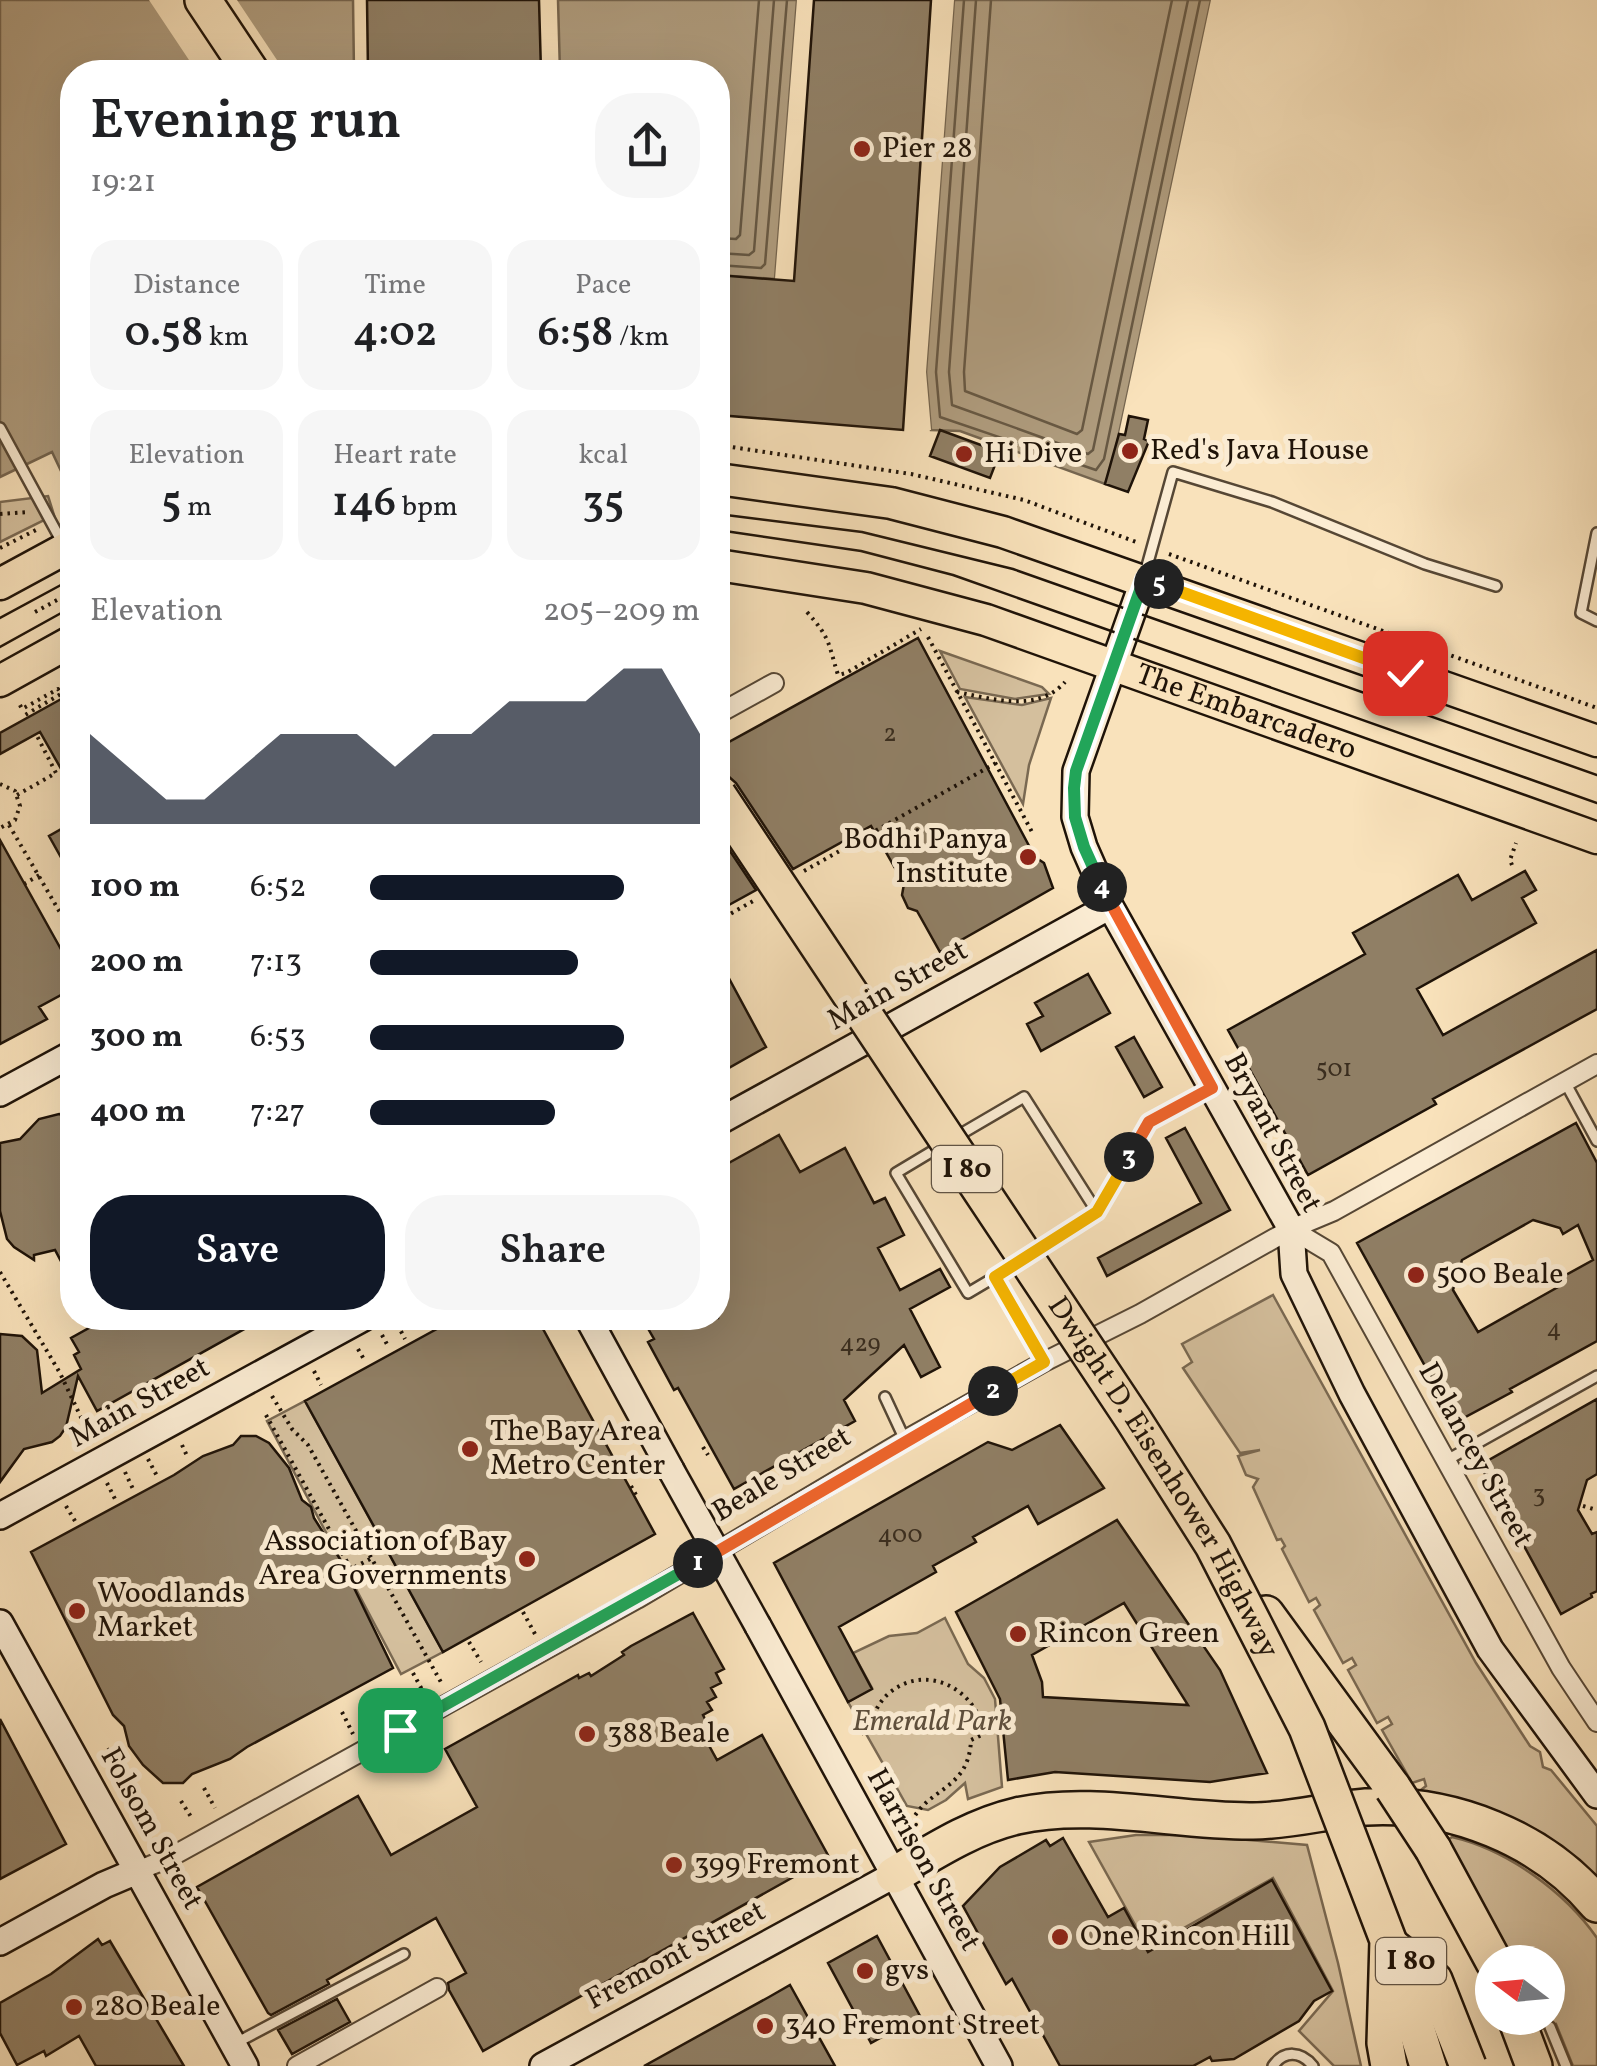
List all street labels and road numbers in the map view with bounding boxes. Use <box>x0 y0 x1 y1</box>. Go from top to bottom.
street label: The Embarcadero <box>1130 654 1362 771</box>
street label: Main Street <box>820 930 976 1042</box>
street label: Bryant Street <box>1212 1046 1332 1220</box>
road number: I 80 <box>932 1146 1002 1192</box>
street label: Dwight D. Eisenhower Highway <box>1036 1288 1289 1666</box>
street label: Main Street <box>62 1347 218 1459</box>
street label: Delancey Street <box>1407 1355 1543 1555</box>
street label: Beale Street <box>704 1417 860 1533</box>
street label: Folsom Street <box>89 1740 213 1918</box>
street label: Harrison Street <box>855 1761 991 1959</box>
street label: Fremont Street <box>579 1891 773 2021</box>
road number: I 80 <box>1376 1938 1446 1984</box>

